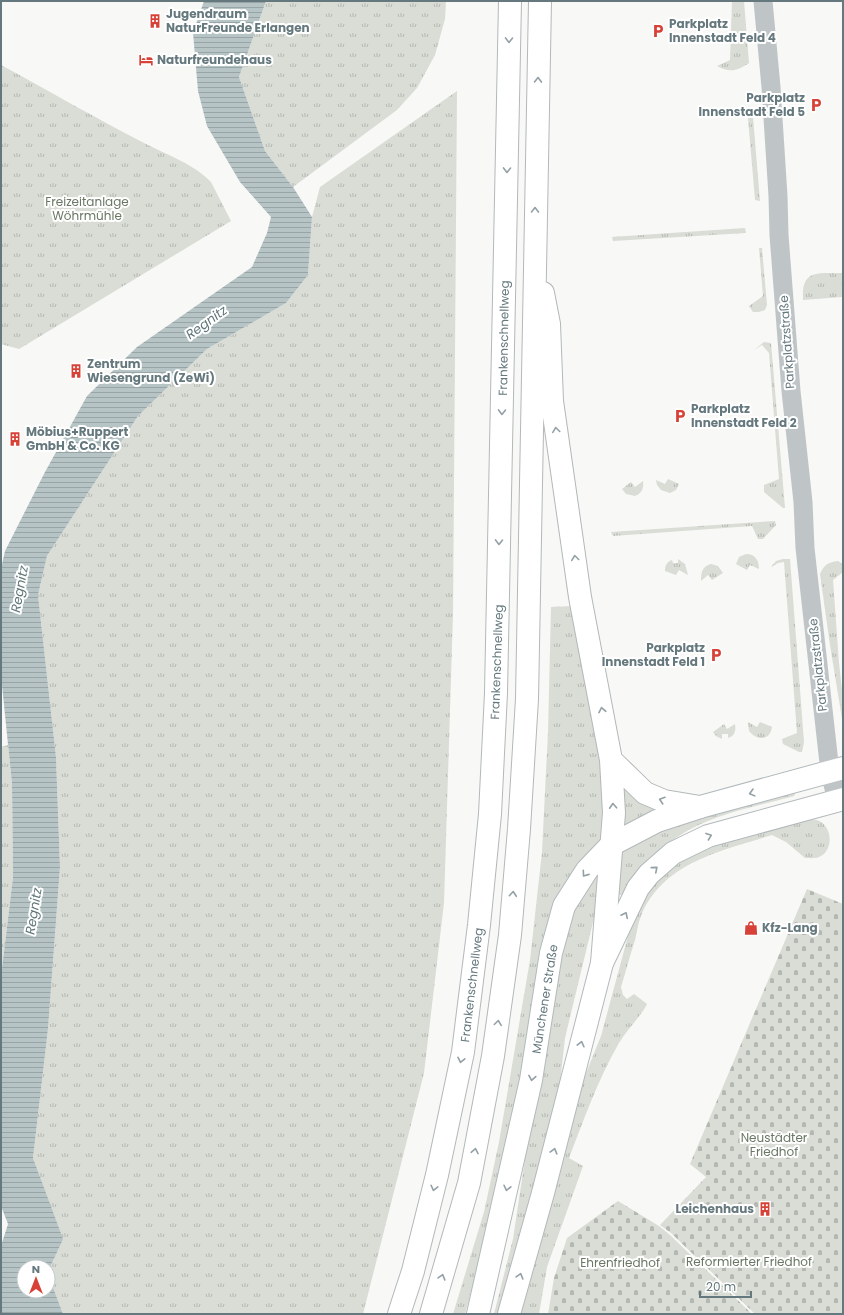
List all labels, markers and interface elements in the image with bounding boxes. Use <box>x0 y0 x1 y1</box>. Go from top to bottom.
place label: Jugendraum NaturFreunde Erlangen <box>166 5 310 36</box>
building icon: Jugendraum NaturFreunde Erlangen <box>147 13 163 29</box>
place label: Parkplatz Innenstadt Feld 4 <box>669 15 776 46</box>
parking icon: Parkplatz Innenstadt Feld 4 <box>650 23 666 39</box>
one-way arrow <box>505 37 514 43</box>
place label: Naturfreundehaus <box>157 51 272 68</box>
hotel icon: Naturfreundehaus <box>138 52 154 68</box>
one-way arrow <box>534 77 542 83</box>
place label: Parkplatz Innenstadt Feld 5 <box>699 89 805 120</box>
parking icon: Parkplatz Innenstadt Feld 5 <box>808 97 824 113</box>
one-way arrow <box>503 167 511 173</box>
park label: Freizeitanlage Wöhrmühle <box>45 193 129 224</box>
one-way arrow <box>531 207 539 213</box>
street label: Frankenschnellweg <box>494 280 513 396</box>
street label: Parkplatzstraße <box>775 295 798 389</box>
water label: Regnitz <box>182 301 231 344</box>
place label: Zentrum Wiesengrund (ZeWi) <box>87 355 215 386</box>
building icon: Zentrum Wiesengrund (ZeWi) <box>68 363 84 379</box>
place label: Parkplatz Innenstadt Feld 2 <box>691 400 797 431</box>
parking icon: Parkplatz Innenstadt Feld 2 <box>672 408 688 424</box>
one-way arrow <box>498 409 506 415</box>
place label: Möbius+Ruppert GmbH & Co. KG <box>26 423 128 454</box>
one-way arrow <box>552 427 561 433</box>
building icon: Möbius+Ruppert GmbH & Co. KG <box>7 431 23 447</box>
one-way arrow <box>495 539 504 545</box>
one-way arrow <box>571 555 580 561</box>
water label: Regnitz <box>6 564 33 614</box>
street label: Frankenschnellweg <box>486 604 507 720</box>
street label: Parkplatzstraße <box>804 618 831 712</box>
place label: Parkplatz Innenstadt Feld 1 <box>602 639 705 670</box>
parking icon: Parkplatz Innenstadt Feld 1 <box>708 647 724 663</box>
one-way arrow <box>598 707 606 713</box>
one-way arrow <box>749 788 756 797</box>
one-way arrow <box>659 796 666 805</box>
one-way arrow <box>609 803 618 809</box>
one-way arrow <box>705 833 712 841</box>
one-way arrow <box>650 867 657 874</box>
one-way arrow <box>583 869 590 876</box>
water label: Regnitz <box>20 886 47 936</box>
one-way arrow <box>509 891 518 897</box>
one-way arrow <box>620 912 628 919</box>
place label: Kfz-Lang <box>762 919 818 936</box>
shop icon: Kfz-Lang <box>743 920 759 936</box>
street label: Frankenschnellweg <box>456 927 487 1043</box>
street label: Münchener Straße <box>527 943 562 1055</box>
one-way arrow <box>493 1020 502 1026</box>
one-way arrow <box>577 1041 585 1048</box>
one-way arrow <box>458 1057 466 1064</box>
one-way arrow <box>528 1075 536 1081</box>
park label: Neustädter Friedhof <box>741 1129 808 1160</box>
one-way arrow <box>470 1148 478 1154</box>
one-way arrow <box>549 1148 558 1155</box>
one-way arrow <box>430 1184 439 1191</box>
one-way arrow <box>504 1185 512 1191</box>
place label: Leichenhaus <box>675 1200 754 1217</box>
building icon: Leichenhaus <box>757 1201 773 1217</box>
park label: Reformierter Friedhof <box>686 1253 812 1270</box>
park label: Ehrenfriedhof <box>580 1254 660 1271</box>
north arrow <box>16 1259 56 1299</box>
text: N <box>32 1261 40 1277</box>
one-way arrow <box>437 1273 446 1280</box>
one-way arrow <box>515 1273 524 1280</box>
scale bar <box>700 1273 751 1299</box>
text: 20 m <box>706 1278 736 1295</box>

